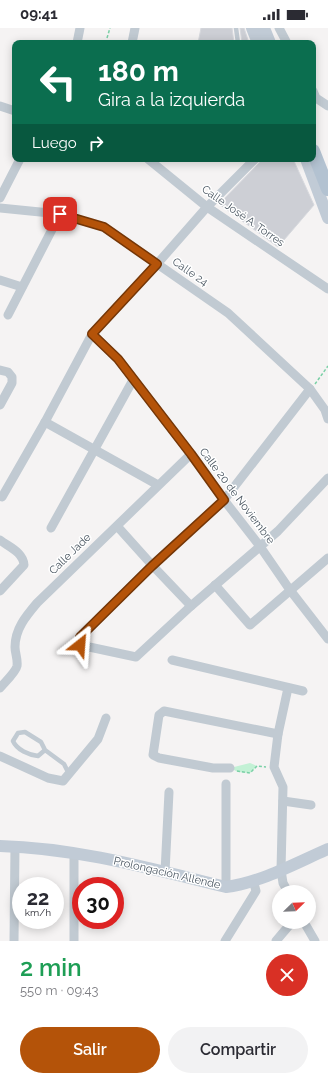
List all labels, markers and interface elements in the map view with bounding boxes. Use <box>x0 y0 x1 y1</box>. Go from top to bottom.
text: 09:41 <box>20 5 58 23</box>
text: 180 m <box>98 55 179 88</box>
icon: left <box>32 56 84 108</box>
text: Gira a la izquierda <box>98 89 245 110</box>
icon: right <box>85 132 107 154</box>
text: Luego <box>32 134 77 152</box>
street label: Calle José A. Torres <box>199 183 287 249</box>
pin <box>43 197 77 231</box>
icon: arrive <box>49 203 71 225</box>
street label: Calle 24 <box>170 255 210 289</box>
street label: Calle 20 de Noviembre <box>197 446 278 547</box>
street label: Calle Jade <box>46 531 94 577</box>
position arrow <box>59 624 101 666</box>
street label: Prolongación Allende <box>112 854 222 892</box>
speed limit sign: 30 <box>72 877 124 929</box>
north arrow <box>272 885 316 929</box>
map controls <box>272 885 316 929</box>
text: 22 <box>27 886 49 910</box>
text: km/h <box>25 907 51 918</box>
text: 2 min <box>20 953 82 982</box>
button: close <box>266 954 308 996</box>
text: 550 m · 09:43 <box>20 983 99 998</box>
button: Salir <box>20 1027 160 1073</box>
button: Compartir <box>168 1027 308 1073</box>

